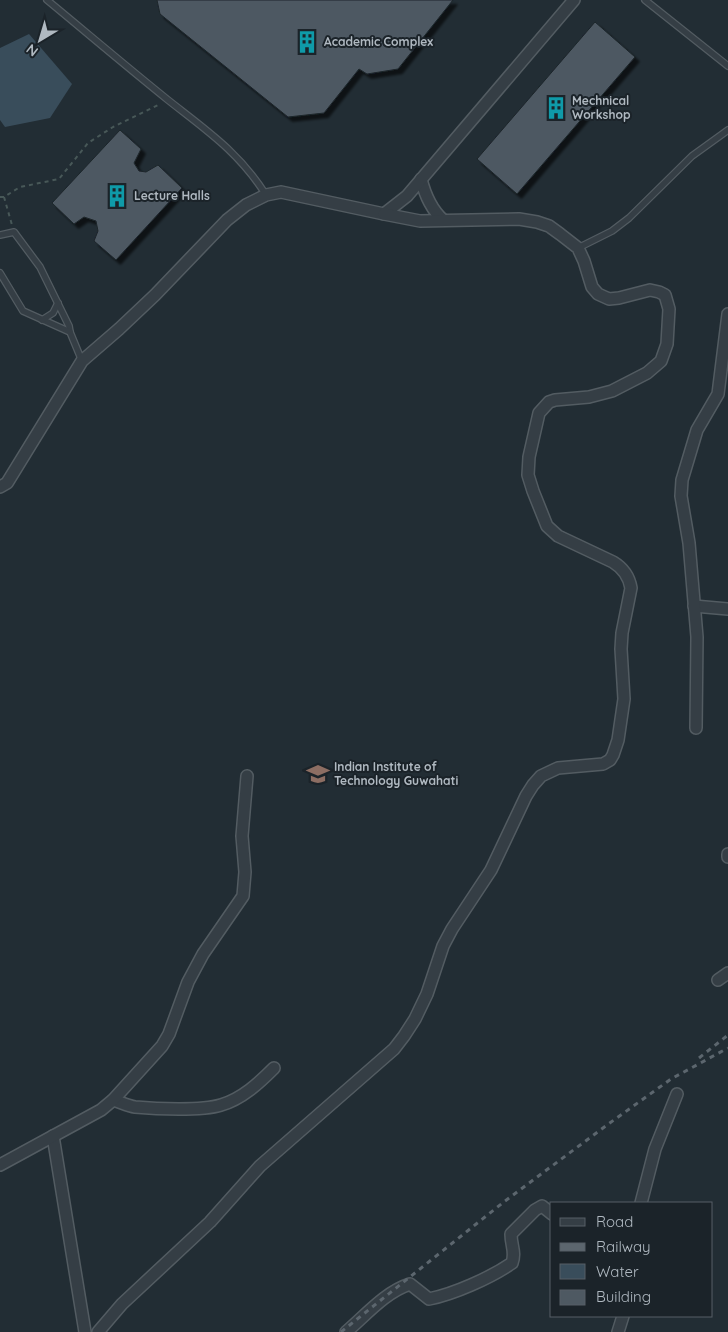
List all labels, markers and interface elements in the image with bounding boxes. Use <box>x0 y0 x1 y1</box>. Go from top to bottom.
north arrow <box>15 15 65 65</box>
building icon: Academic Complex <box>294 29 320 55</box>
place label: Academic Complex <box>324 34 433 49</box>
text: N <box>22 40 42 61</box>
place label: Mechnical Workshop <box>572 93 631 122</box>
building icon: Mechnical Workshop <box>543 95 569 121</box>
building icon: Lecture Halls <box>104 183 130 209</box>
place label: Lecture Halls <box>134 188 210 203</box>
place label: Indian Institute of Technology Guwahati <box>334 759 458 788</box>
school or university icon: Indian Institute of Technology Guwahati <box>305 761 331 787</box>
legend <box>550 1202 713 1317</box>
text: Road <box>596 1212 633 1231</box>
text: Railway <box>596 1237 651 1256</box>
text: Water <box>596 1262 639 1281</box>
text: Building <box>596 1287 651 1306</box>

